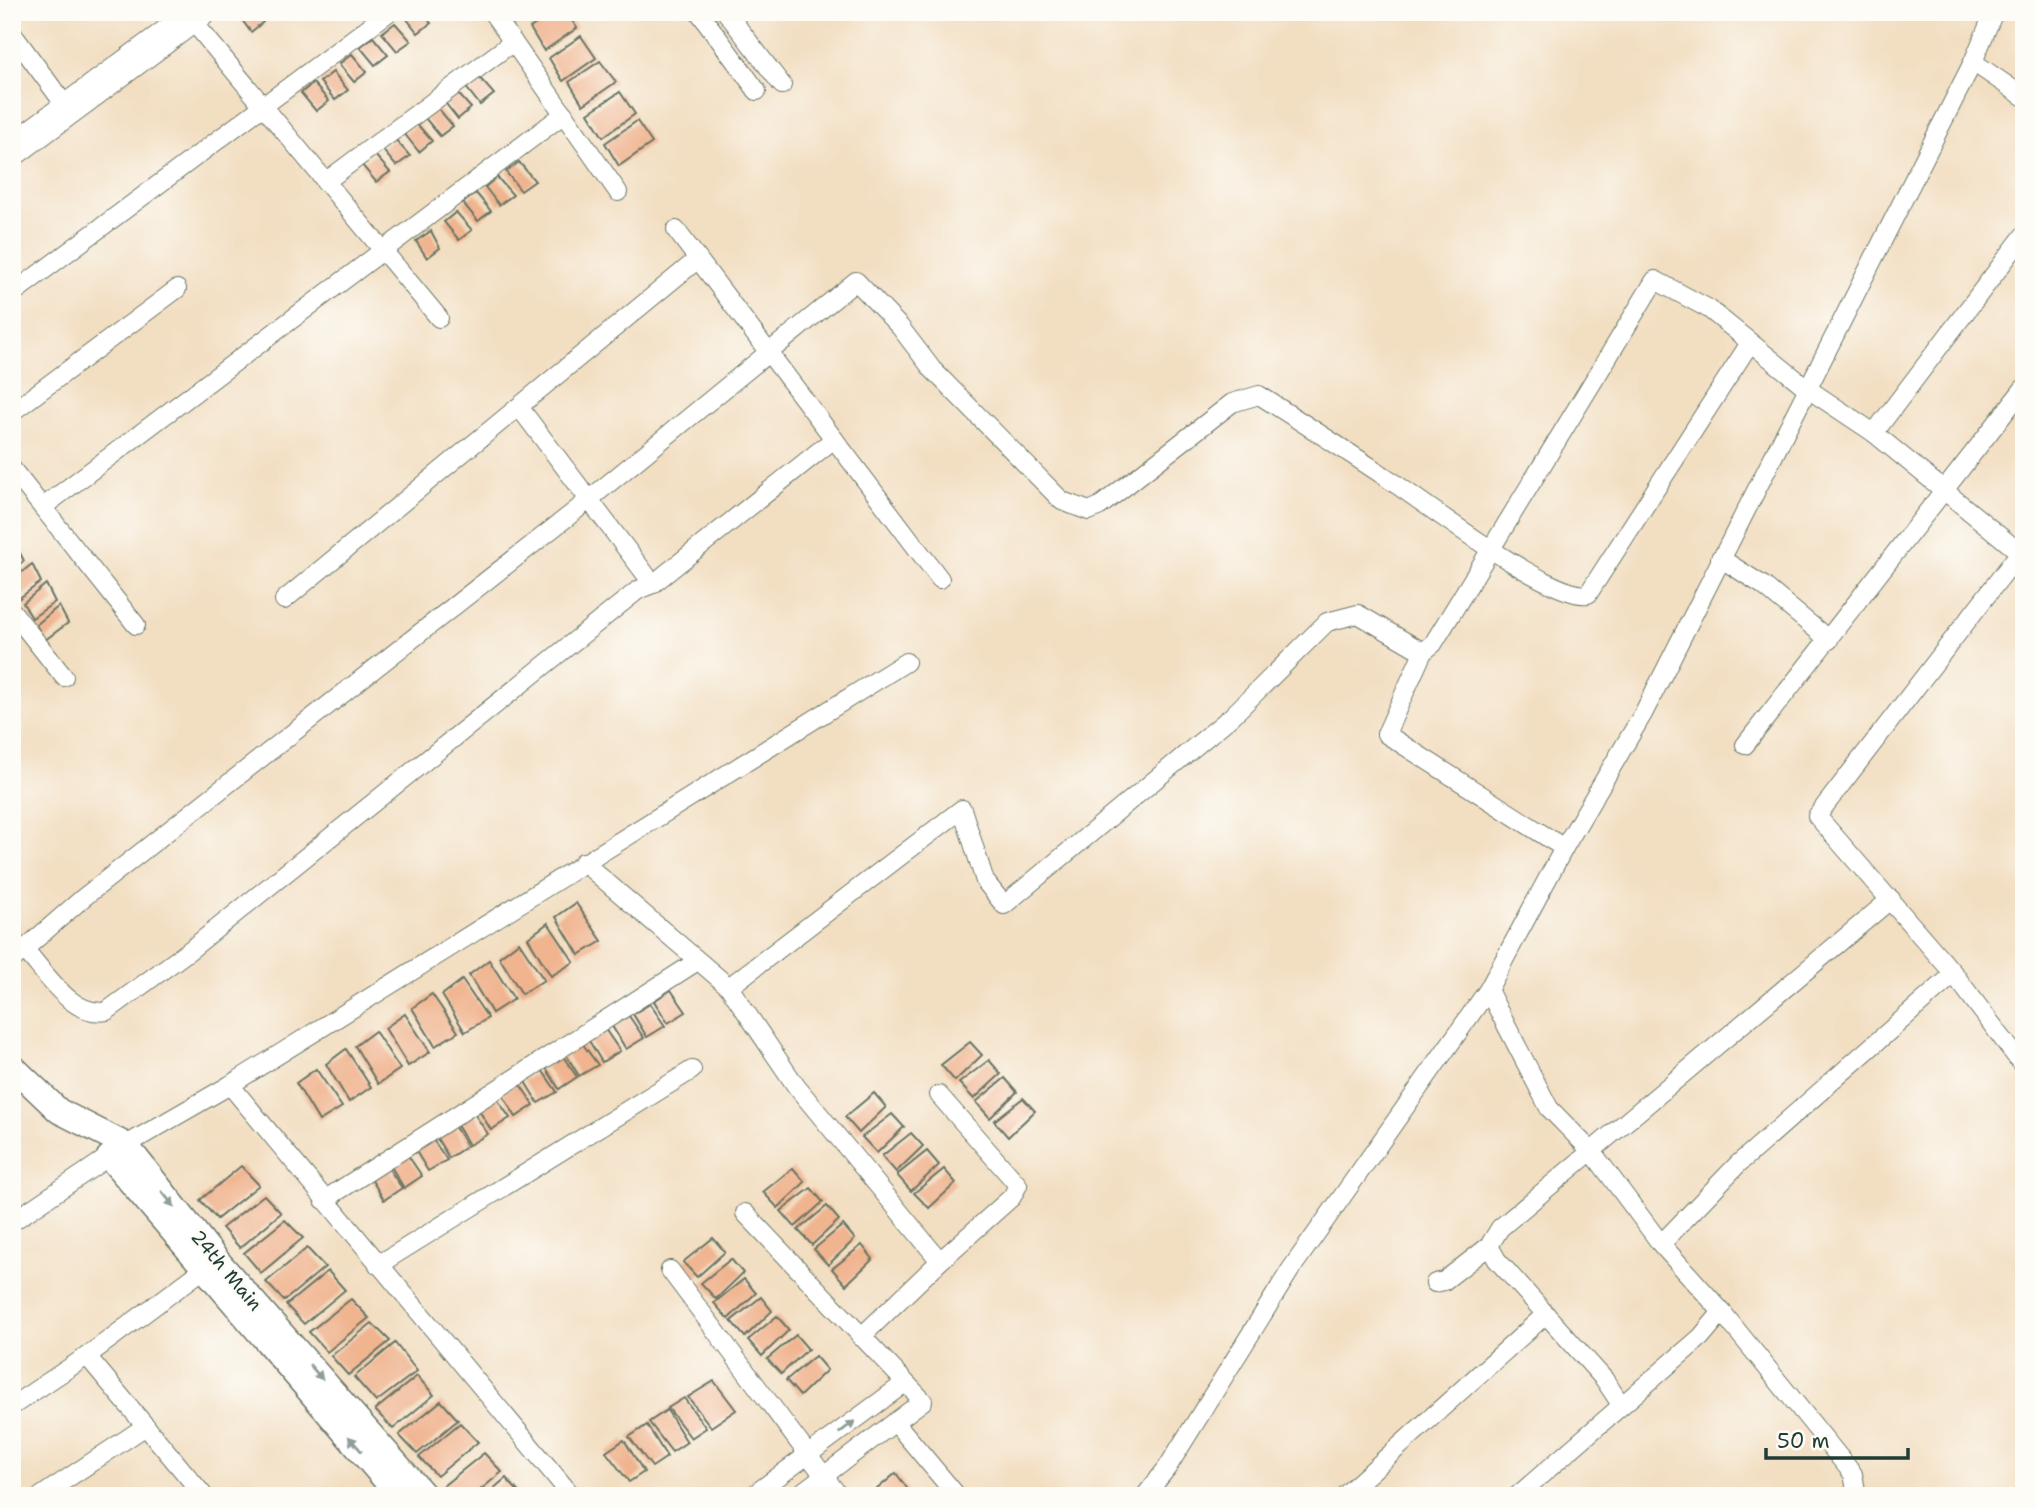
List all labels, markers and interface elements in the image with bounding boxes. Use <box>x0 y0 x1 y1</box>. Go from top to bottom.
one-way arrow <box>161 1189 176 1207</box>
street label: 24th Main <box>185 1225 268 1316</box>
one-way arrow <box>307 1363 323 1380</box>
scale bar <box>1766 1417 1908 1461</box>
one-way arrow <box>838 1419 856 1434</box>
text: 50 m <box>1777 1427 1830 1455</box>
one-way arrow <box>347 1435 363 1453</box>

